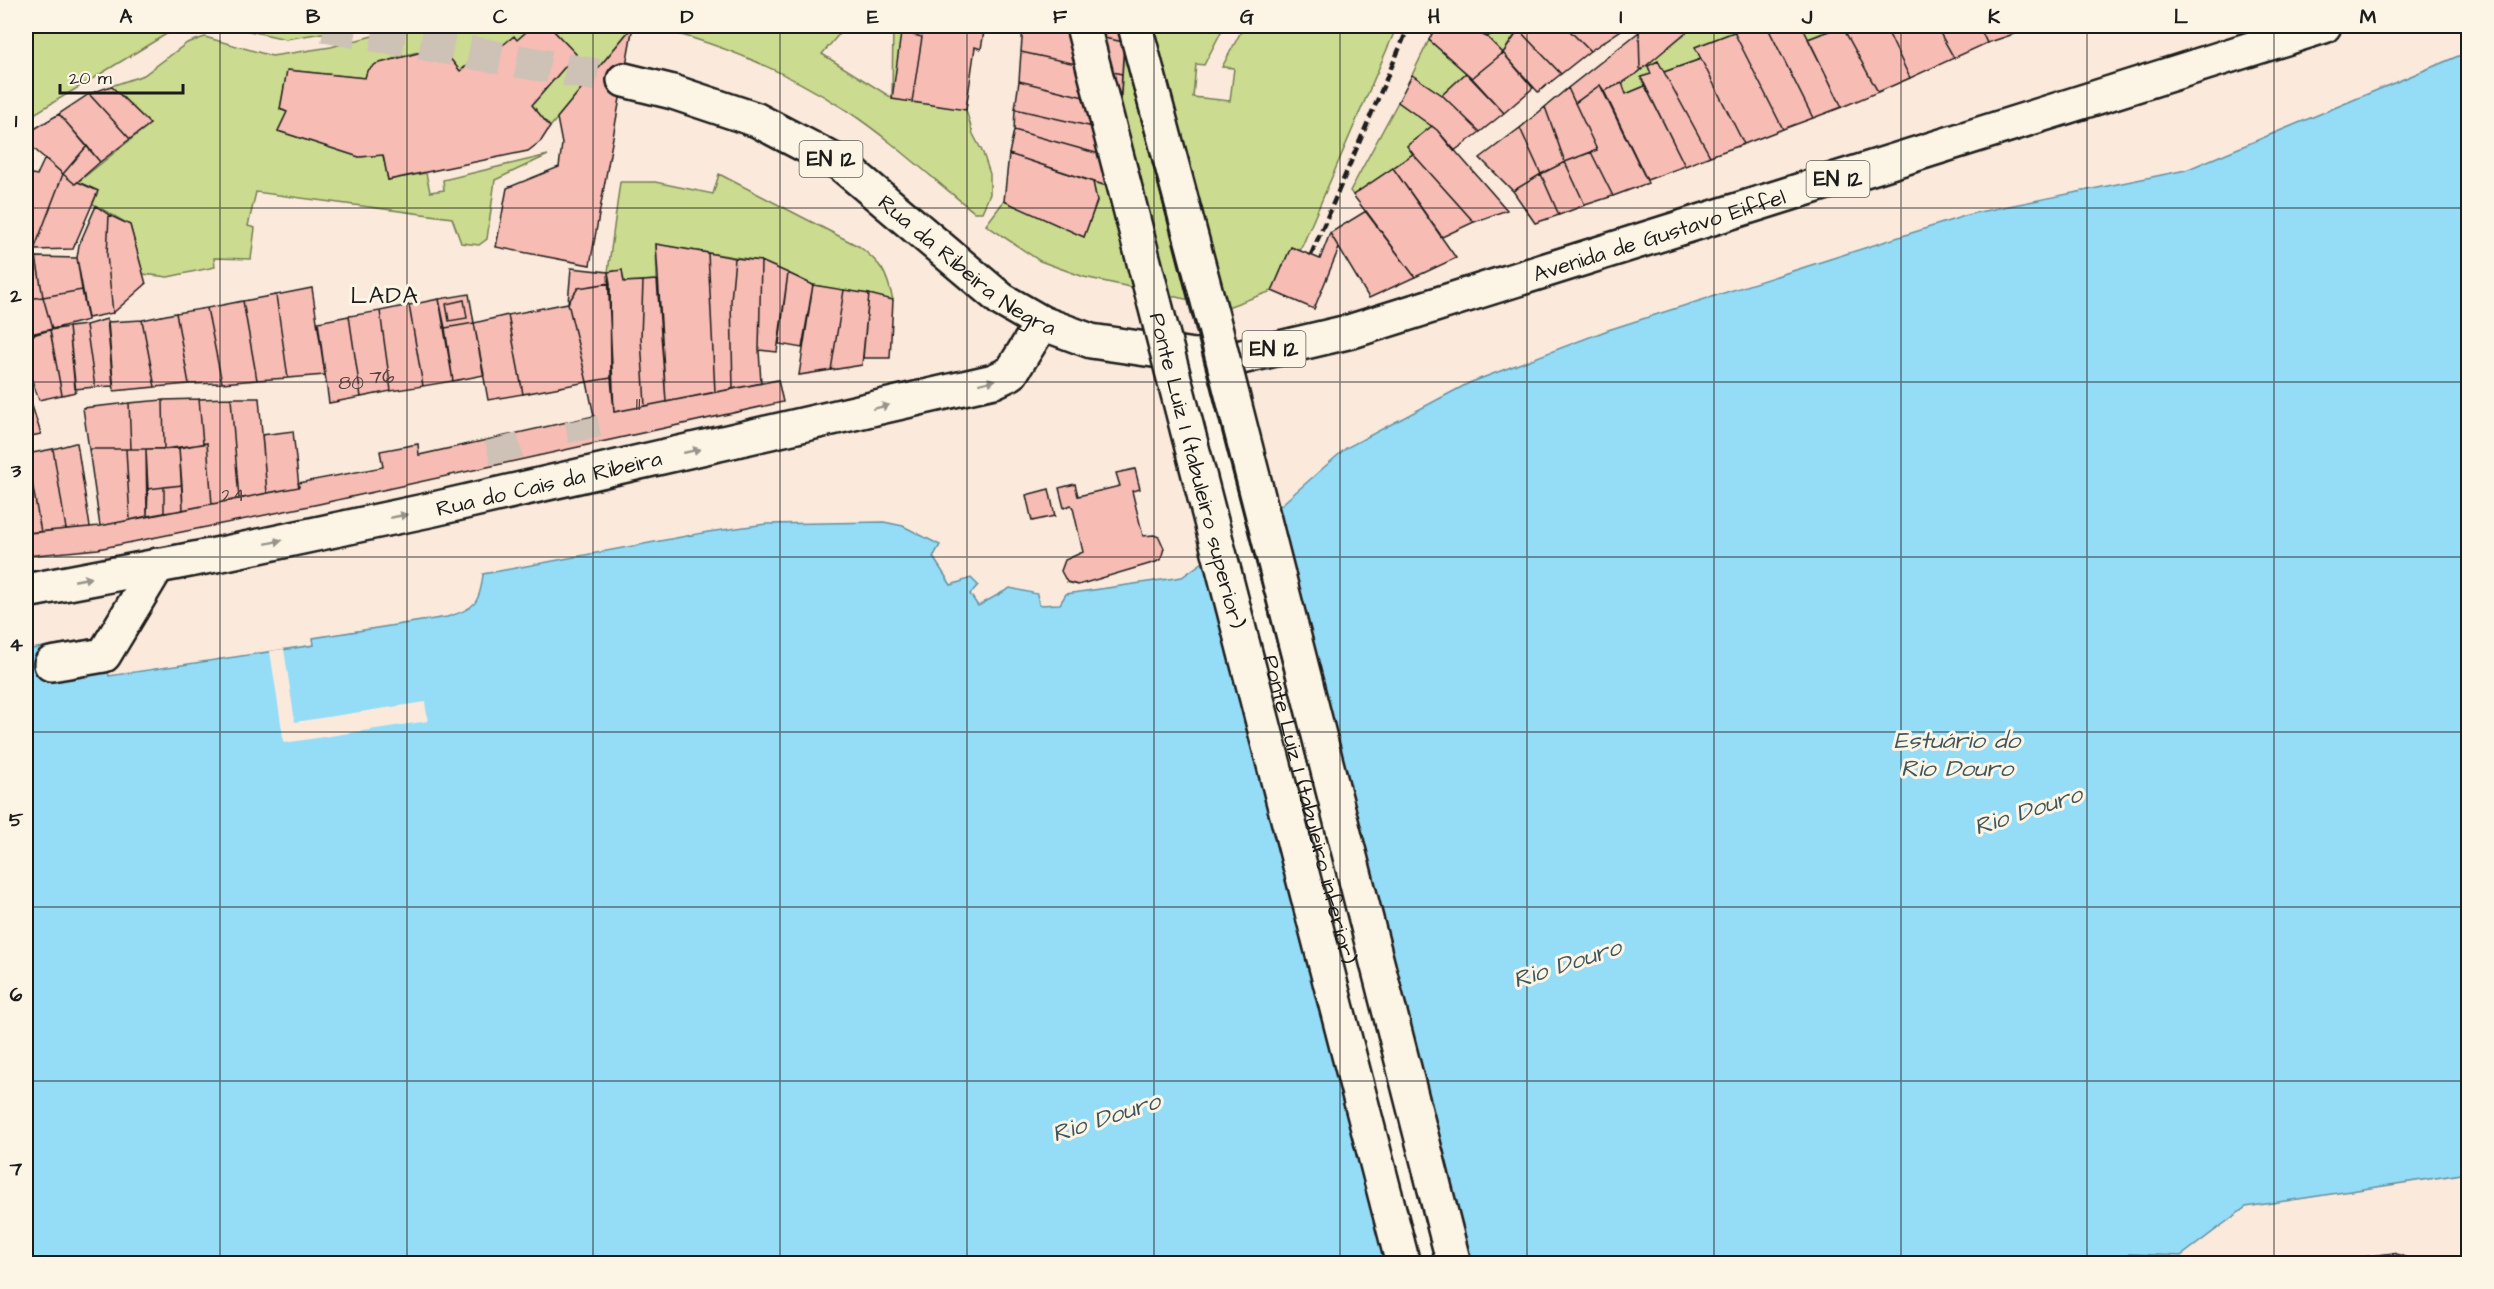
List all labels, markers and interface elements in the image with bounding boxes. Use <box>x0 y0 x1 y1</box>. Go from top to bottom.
text: A <box>120 3 133 31</box>
text: B <box>306 3 321 31</box>
text: C <box>493 3 508 31</box>
text: D <box>681 3 694 31</box>
text: E <box>867 3 879 31</box>
text: F <box>1053 3 1068 31</box>
text: G <box>1240 3 1254 31</box>
text: H <box>1428 3 1440 31</box>
text: I <box>1619 3 1623 31</box>
text: J <box>1801 3 1813 31</box>
text: K <box>1988 3 2001 31</box>
text: L <box>2174 3 2188 31</box>
text: M <box>2360 3 2377 31</box>
scale bar <box>60 57 183 95</box>
text: 20 m <box>69 66 112 91</box>
text: 1 <box>15 107 18 135</box>
road number: EN 12 <box>800 141 862 177</box>
road number: EN 12 <box>1806 161 1870 197</box>
street label: Avenida de Gustavo Eiffel <box>1529 182 1789 290</box>
street label: Rua da Ribeira Negra <box>871 188 1060 344</box>
district label: LADA <box>351 279 419 313</box>
text: 2 <box>9 282 22 310</box>
street label: Ponte Luiz I (tabuleiro superior) <box>1141 310 1252 632</box>
road number: EN 12 <box>1242 331 1306 367</box>
house number: 76 <box>370 363 395 391</box>
house number: 80 <box>338 369 364 397</box>
one-way arrow <box>978 376 996 386</box>
house number: 11 <box>635 390 641 418</box>
one-way arrow <box>872 401 891 411</box>
street label: Rua do Cais da Ribeira <box>433 443 665 525</box>
one-way arrow <box>682 446 701 455</box>
text: 3 <box>10 457 22 485</box>
house number: 24 <box>221 481 247 509</box>
one-way arrow <box>389 511 408 520</box>
one-way arrow <box>265 537 284 547</box>
one-way arrow <box>74 574 93 583</box>
text: 4 <box>9 631 23 659</box>
street label: Ponte Luiz I (tabuleiro inferior) <box>1254 652 1363 968</box>
water label: Estuário do Rio Douro <box>1894 724 2022 786</box>
water label: Rio Douro <box>1970 777 2088 844</box>
text: 5 <box>9 806 24 834</box>
water label: Rio Douro <box>1509 930 1627 997</box>
text: 6 <box>10 981 23 1009</box>
water label: Rio Douro <box>1048 1084 1166 1151</box>
text: 7 <box>9 1155 23 1183</box>

